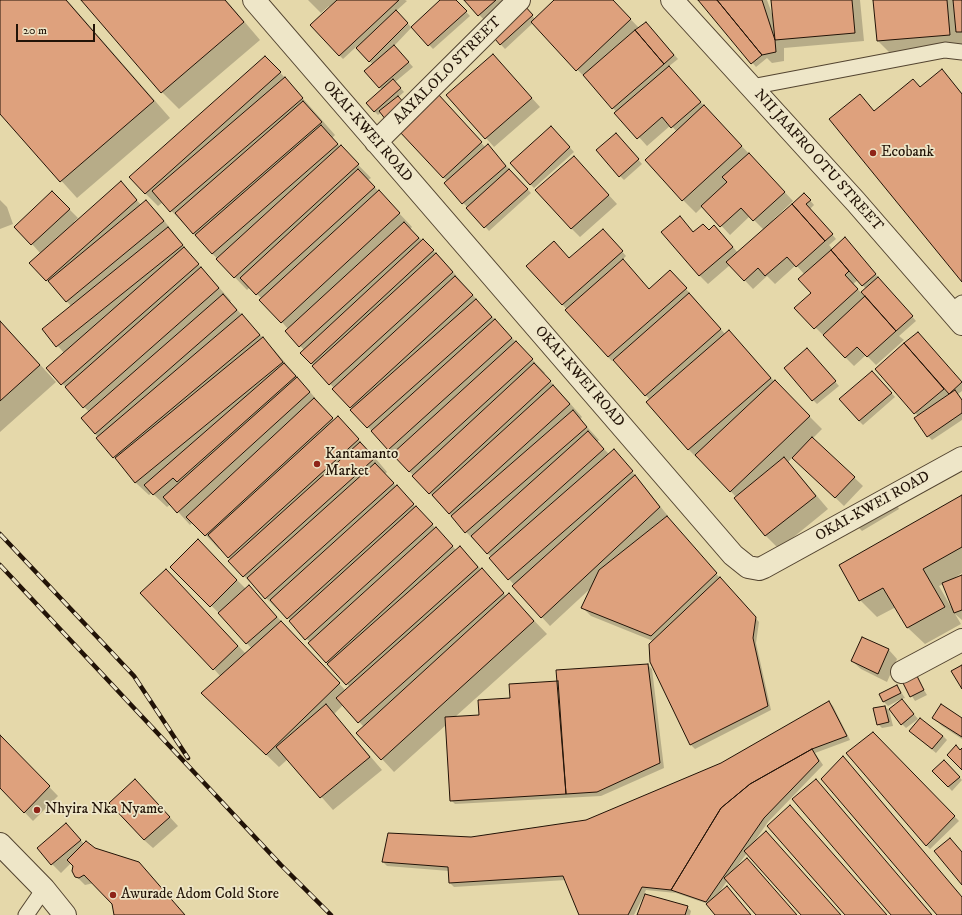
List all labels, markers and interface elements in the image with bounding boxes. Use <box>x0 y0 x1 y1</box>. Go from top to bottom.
street label: AAYALOLO STREET <box>390 13 506 129</box>
scale bar <box>18 16 97 42</box>
text: 20 m <box>23 23 47 38</box>
street label: OKAI-KWEI ROAD <box>318 78 416 186</box>
street label: NII JAAFRO OTU STREET <box>750 87 886 235</box>
place label: Ecobank <box>881 144 934 162</box>
marker: Ecobank <box>868 148 878 158</box>
street label: OKAI-KWEI ROAD <box>530 323 628 431</box>
place label: Kantamanto Market <box>325 446 398 481</box>
marker: Kantamanto Market <box>312 459 322 469</box>
street label: OKAI-KWEI ROAD <box>813 468 933 546</box>
place label: Nhyira Nka Nyame <box>45 801 163 819</box>
marker: Nhyira Nka Nyame <box>32 805 42 815</box>
place label: Awurade Adom Cold Store <box>121 886 279 904</box>
marker: Awurade Adom Cold Store <box>108 890 118 900</box>

